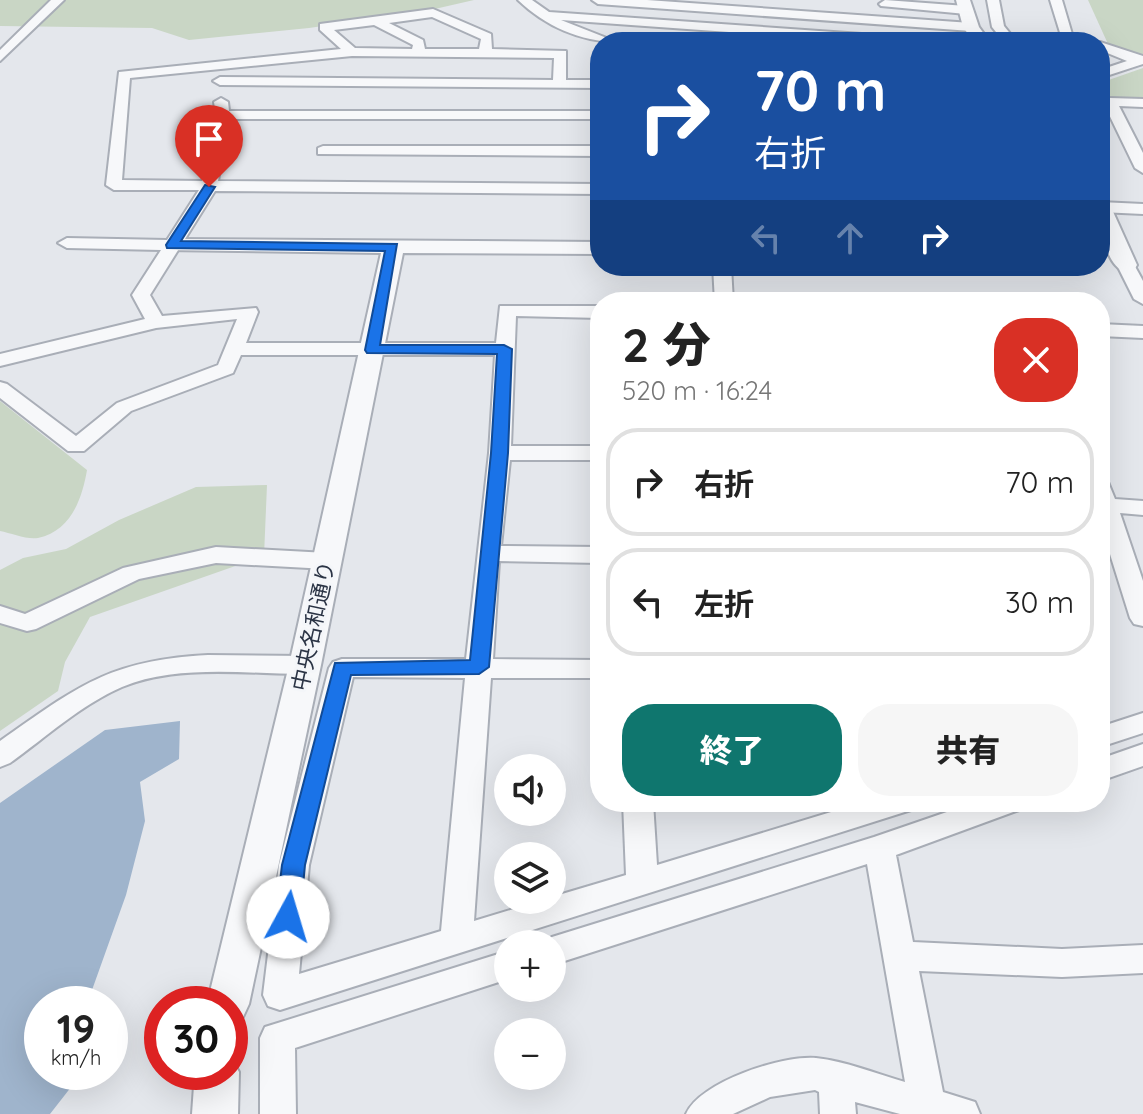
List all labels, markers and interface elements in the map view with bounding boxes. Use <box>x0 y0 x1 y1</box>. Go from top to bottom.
text: 70 m <box>754 55 886 125</box>
icon: right <box>622 64 726 168</box>
pin <box>175 105 243 187</box>
icon: arrive <box>187 117 231 161</box>
text: 右折 <box>754 130 826 175</box>
icon: left <box>744 216 788 260</box>
icon: ahead <box>828 216 872 260</box>
icon: right <box>912 216 956 260</box>
text: 2 分 <box>622 314 711 374</box>
button: close <box>994 318 1078 402</box>
text: 520 m · 16:24 <box>622 374 772 407</box>
icon: right <box>626 460 670 504</box>
text: 70 m <box>1005 463 1074 501</box>
text: 右折 <box>694 465 754 503</box>
street label: 中央名和通り <box>286 559 340 693</box>
icon: left <box>626 580 670 624</box>
text: 30 m <box>1005 583 1074 621</box>
text: 左折 <box>694 585 754 623</box>
button: 終了 <box>622 704 842 796</box>
button: 共有 <box>858 704 1078 796</box>
map controls <box>494 754 566 1090</box>
button: sound <box>494 754 566 826</box>
button: layers <box>494 842 566 914</box>
position arrow <box>246 875 330 959</box>
button: + <box>494 930 566 1002</box>
speed limit sign: 30 <box>144 986 248 1090</box>
text: 19 <box>57 1003 95 1053</box>
button: − <box>494 1018 566 1090</box>
text: km/h <box>51 1045 101 1070</box>

